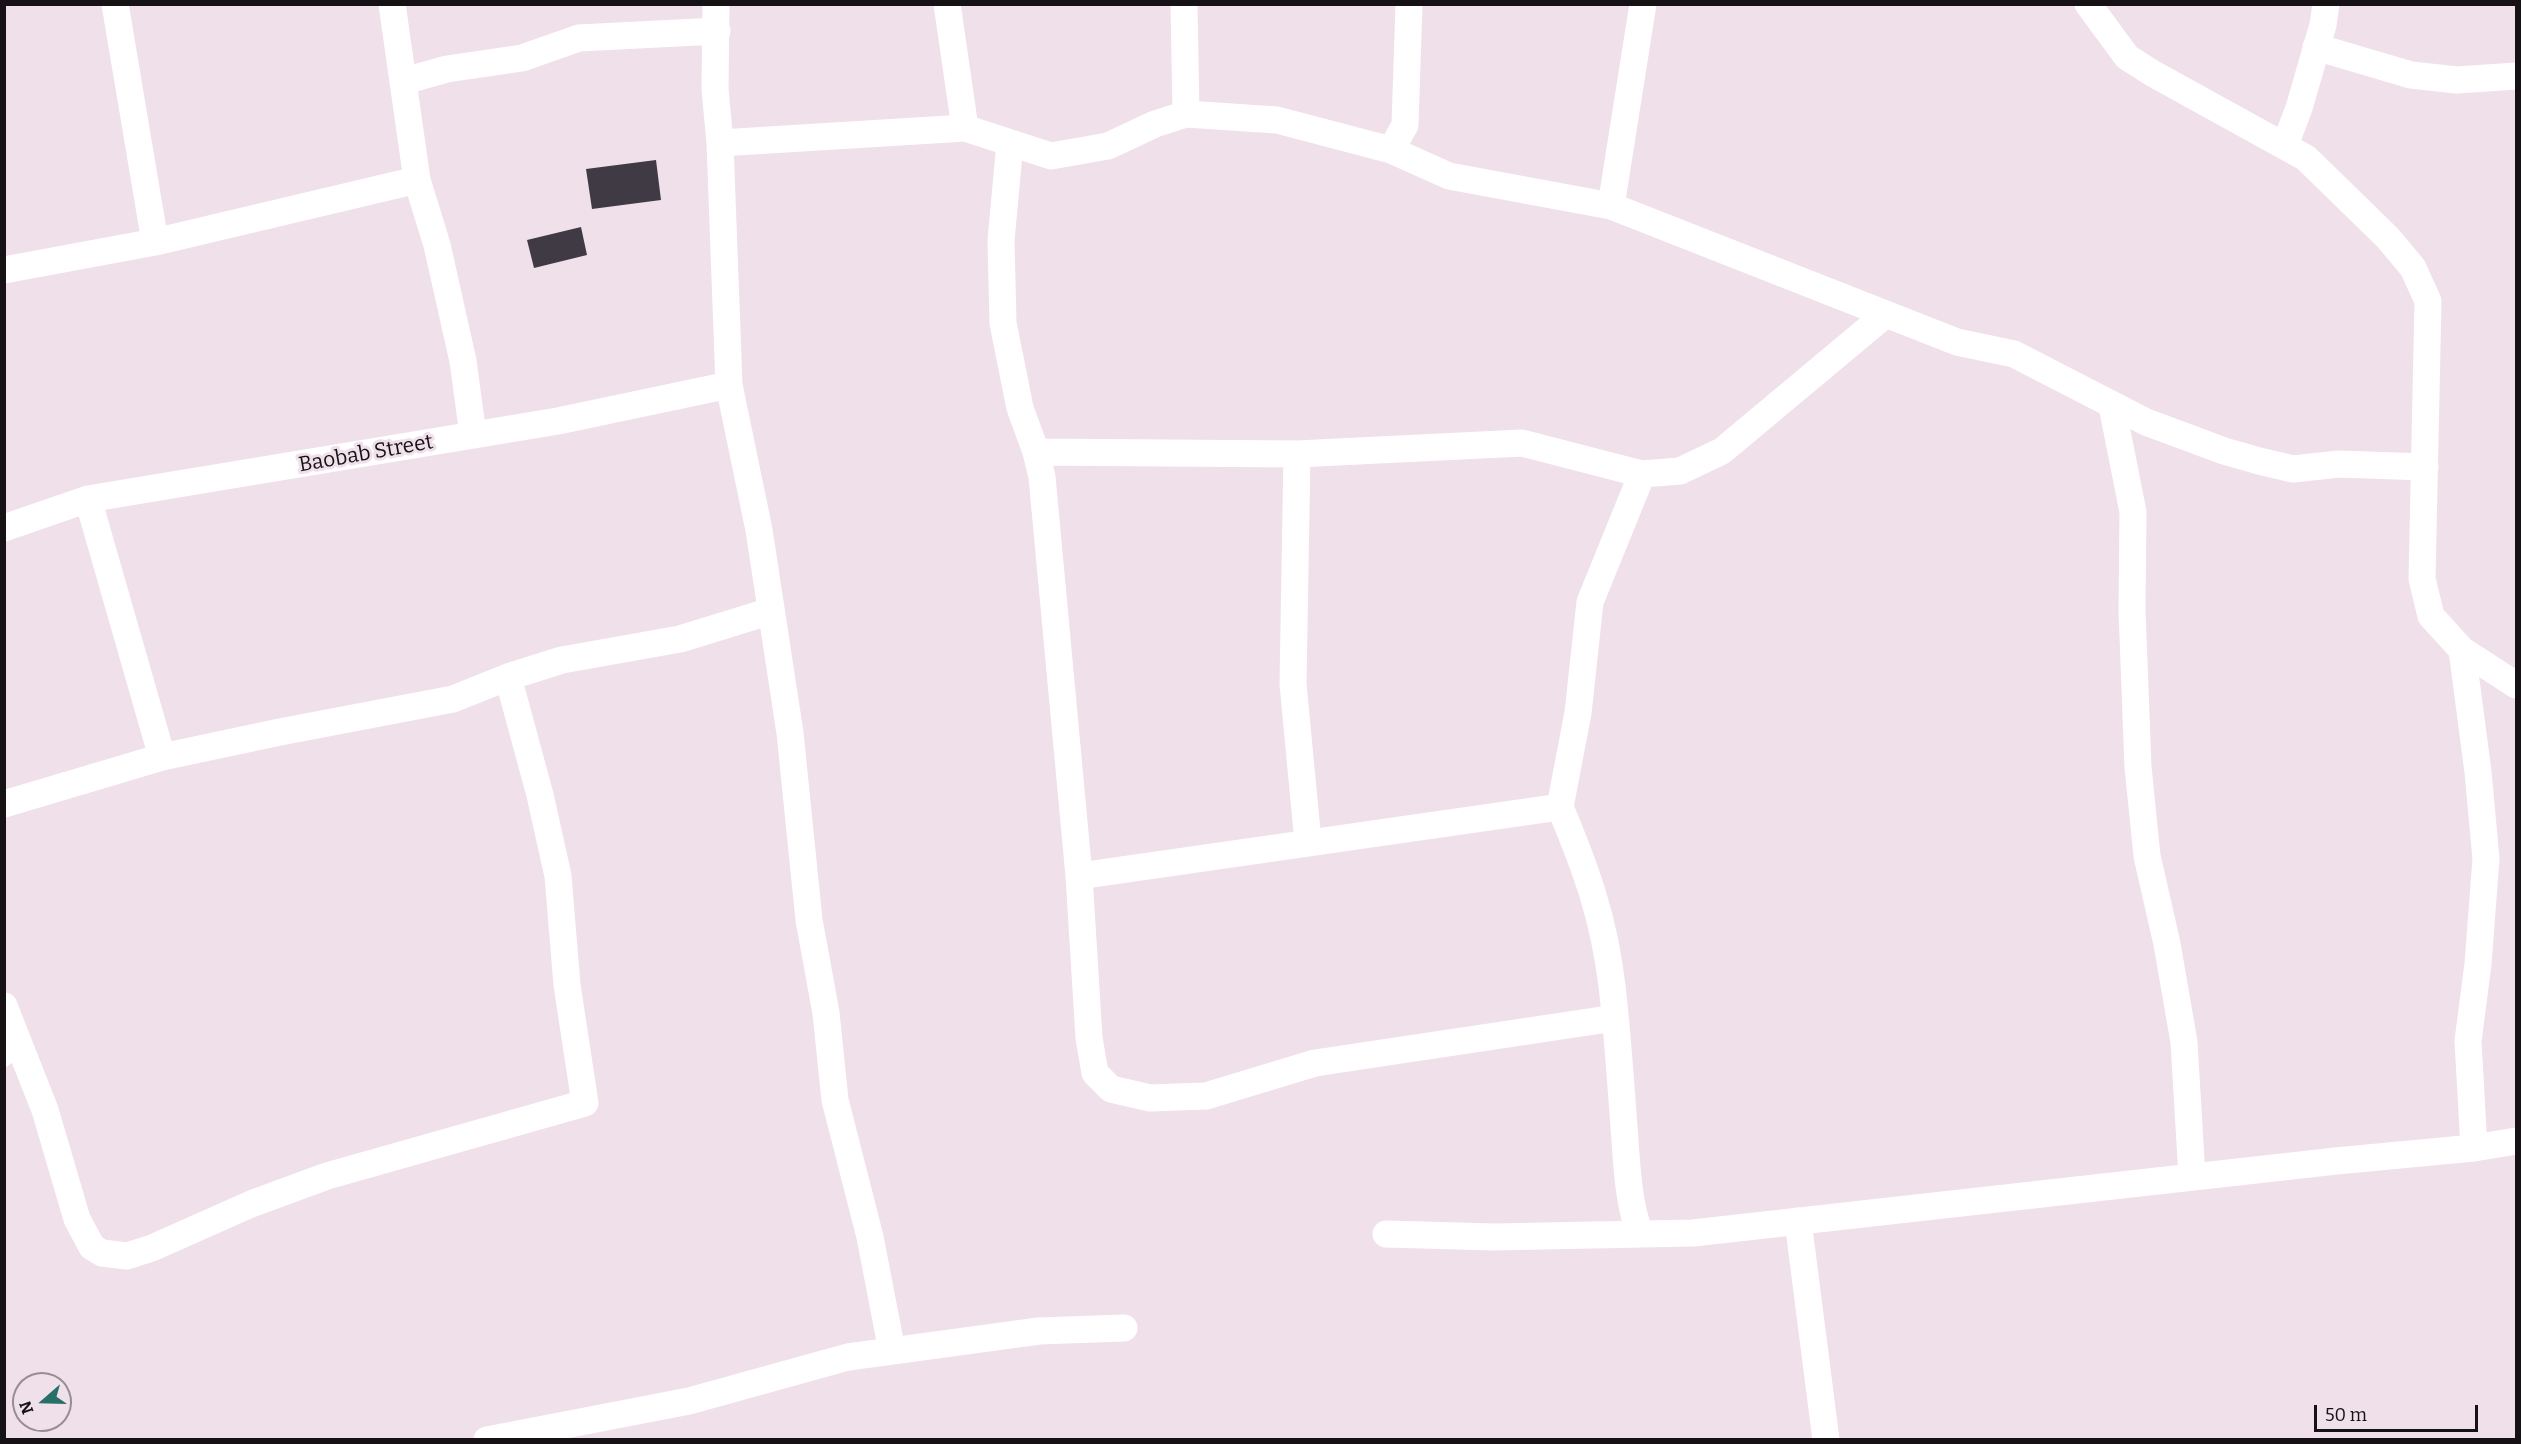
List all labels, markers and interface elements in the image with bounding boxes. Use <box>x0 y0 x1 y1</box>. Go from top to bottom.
street label: Baobab Street <box>297 430 435 478</box>
north arrow <box>12 1372 72 1432</box>
scale bar <box>2317 1393 2480 1431</box>
text: N <box>15 1399 38 1417</box>
text: 50 m <box>2325 1404 2367 1426</box>

